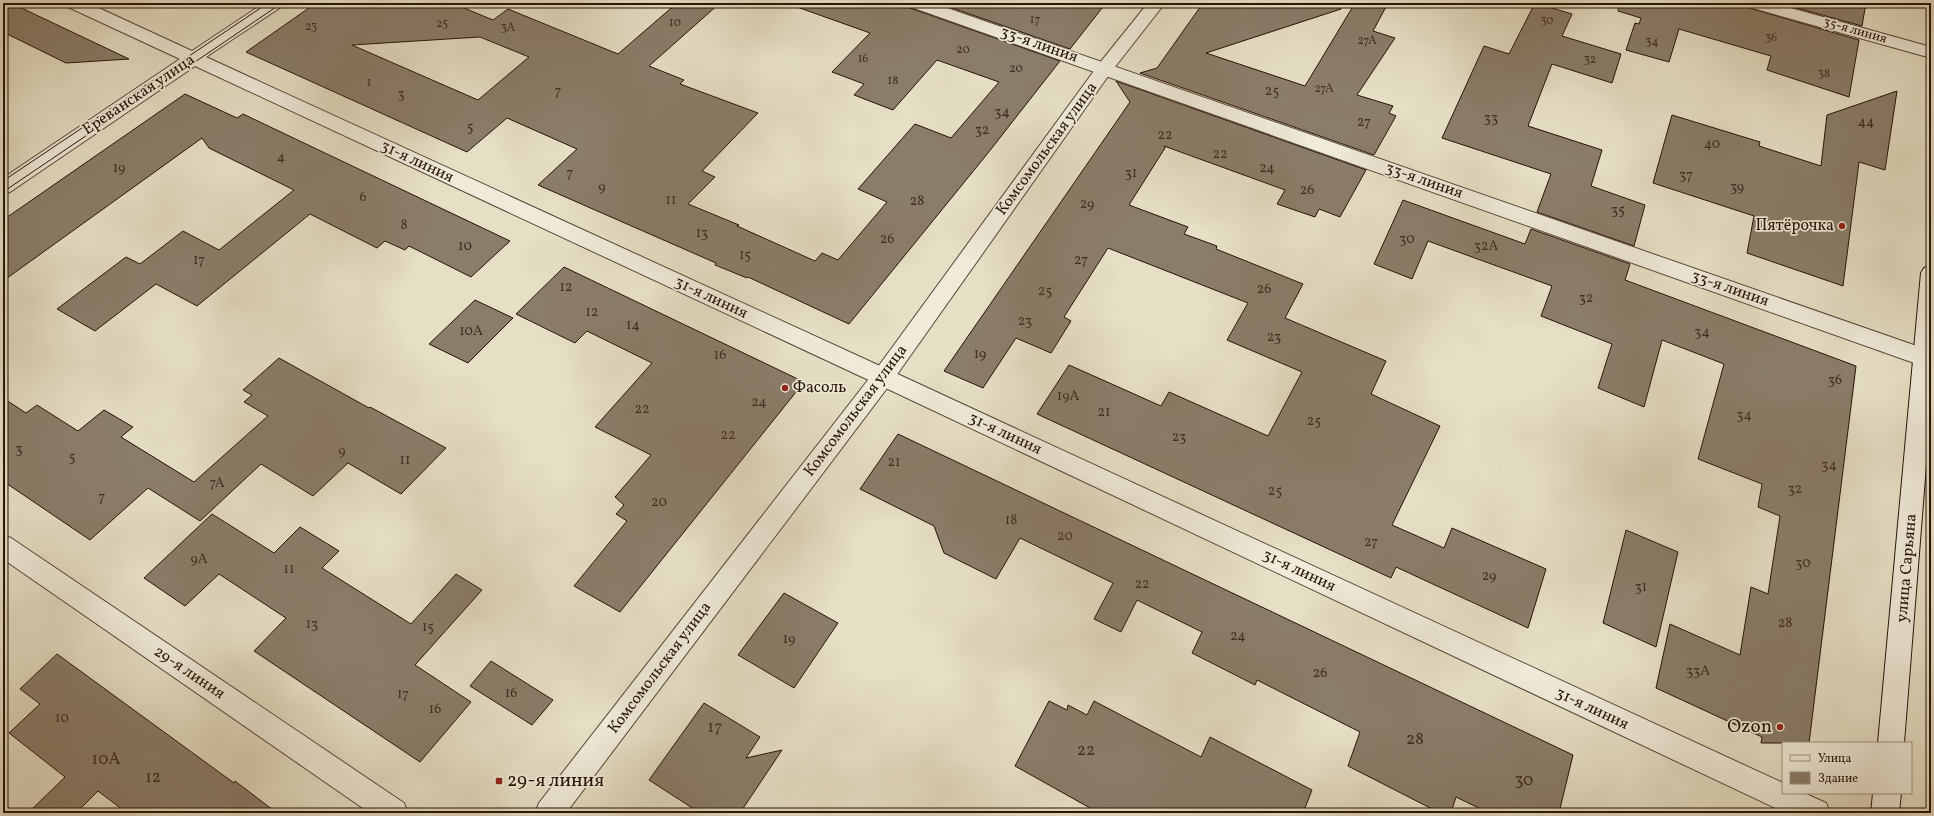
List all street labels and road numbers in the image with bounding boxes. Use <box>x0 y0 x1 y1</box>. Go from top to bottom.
street label: 35-я линия <box>1821 13 1889 49</box>
street label: 33-я линия <box>997 21 1081 69</box>
street label: Ереванская улица <box>78 49 200 141</box>
street label: Комсомольская улица <box>991 78 1103 220</box>
street label: 31-я линия <box>377 135 457 189</box>
street label: 33-я линия <box>1382 157 1466 205</box>
street label: 33-я линия <box>1688 265 1772 313</box>
street label: 31-я линия <box>671 271 751 325</box>
street label: Комсомольская улица <box>799 340 913 482</box>
street label: 31-я линия <box>965 407 1045 461</box>
street label: улица Сарьяна <box>1891 513 1923 623</box>
street label: 31-я линия <box>1259 544 1339 598</box>
street label: Комсомольская улица <box>603 597 717 739</box>
street label: 29-я линия <box>149 641 229 705</box>
street label: 31-я линия <box>1552 682 1632 736</box>

